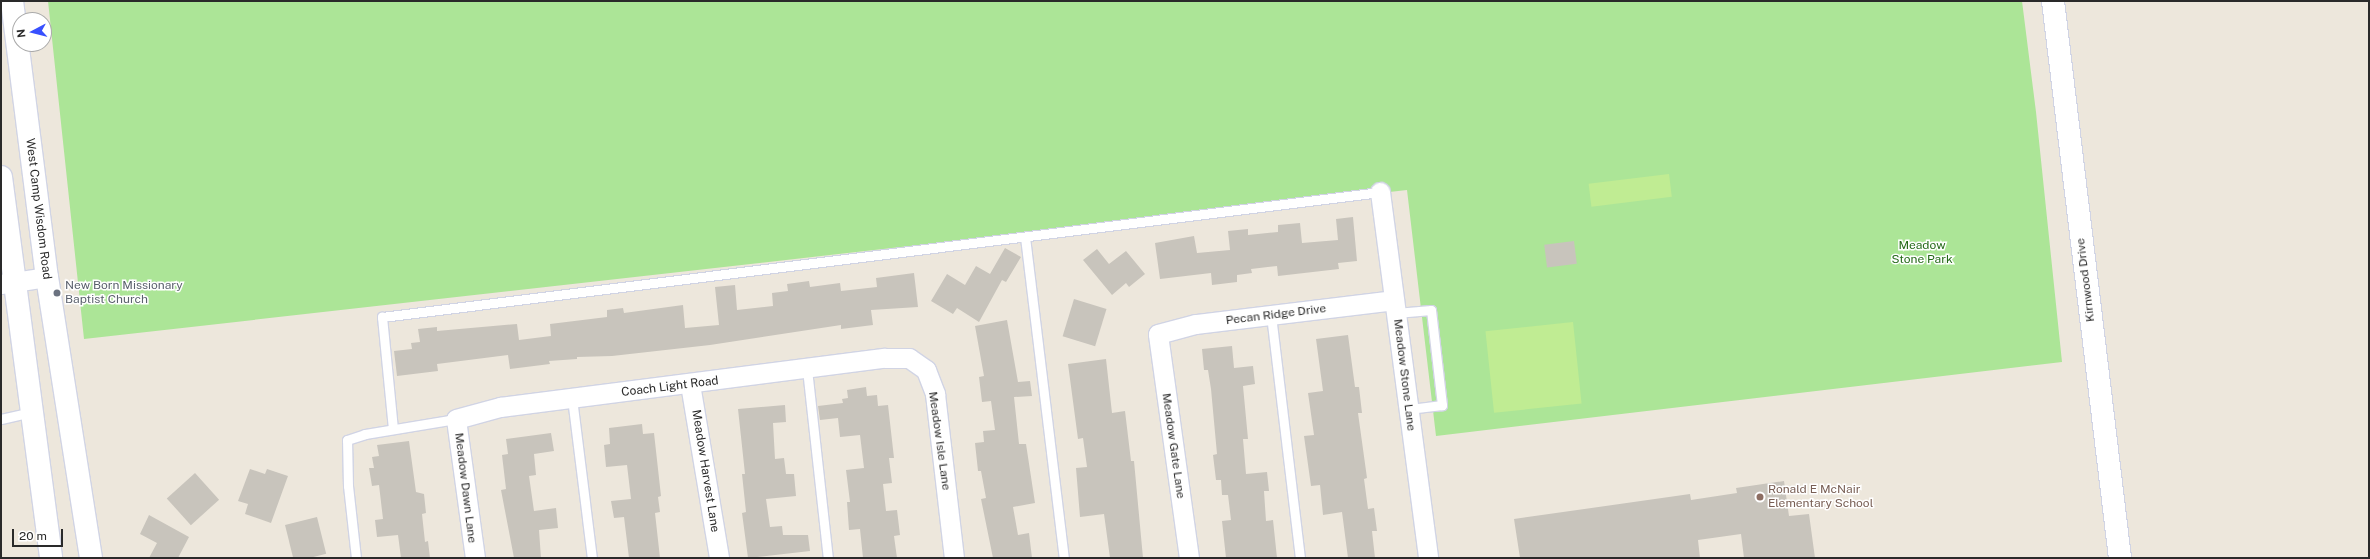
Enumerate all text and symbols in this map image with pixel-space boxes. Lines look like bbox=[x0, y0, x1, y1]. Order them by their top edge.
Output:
north arrow bbox=[12, 12, 52, 52]
text: N bbox=[15, 28, 28, 38]
street label: West Camp Wisdom Road bbox=[22, 137, 54, 281]
street label: Kirnwood Drive bbox=[2074, 237, 2098, 323]
park label: Meadow Stone Park bbox=[1891, 239, 1953, 267]
place label: New Born Missionary Baptist Church bbox=[65, 279, 183, 307]
marker: New Born Missionary Baptist Church bbox=[52, 288, 62, 298]
street label: Pecan Ridge Drive bbox=[1225, 302, 1327, 328]
street label: Meadow Stone Lane bbox=[1390, 318, 1418, 432]
street label: Coach Light Road bbox=[621, 374, 719, 400]
street label: Meadow Isle Lane bbox=[925, 391, 953, 491]
street label: Meadow Gate Lane bbox=[1158, 392, 1188, 500]
street label: Meadow Harvest Lane bbox=[688, 409, 722, 533]
street label: Meadow Dawn Lane bbox=[451, 432, 479, 544]
place label: Ronald E McNair Elementary School bbox=[1768, 483, 1873, 511]
marker: Ronald E McNair Elementary School bbox=[1755, 492, 1765, 502]
scale bar bbox=[14, 521, 65, 547]
text: 20 m bbox=[19, 529, 47, 543]

